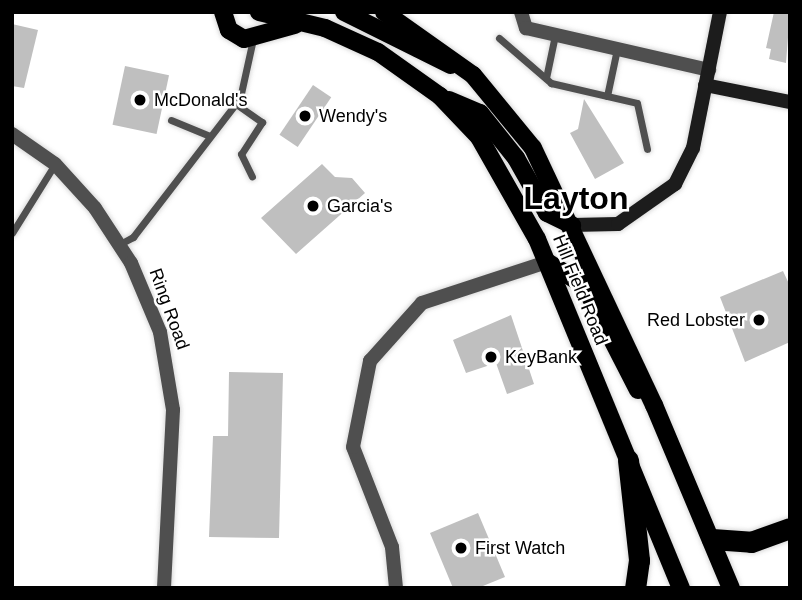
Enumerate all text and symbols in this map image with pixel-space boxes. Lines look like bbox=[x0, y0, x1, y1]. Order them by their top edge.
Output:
place label: McDonald's bbox=[154, 89, 247, 111]
marker: McDonald's bbox=[132, 92, 148, 108]
place label: Wendy's bbox=[319, 105, 387, 127]
marker: Wendy's bbox=[297, 108, 313, 124]
district label: Layton bbox=[524, 179, 628, 217]
place label: Garcia's bbox=[327, 195, 392, 217]
marker: Garcia's bbox=[305, 198, 321, 214]
street label: Hill Field Road bbox=[548, 232, 612, 348]
street label: Ring Road bbox=[144, 265, 194, 353]
place label: Red Lobster bbox=[647, 309, 745, 331]
marker: Red Lobster bbox=[751, 312, 767, 328]
place label: KeyBank bbox=[505, 346, 577, 368]
marker: KeyBank bbox=[483, 349, 499, 365]
place label: First Watch bbox=[475, 537, 565, 559]
marker: First Watch bbox=[453, 540, 469, 556]

